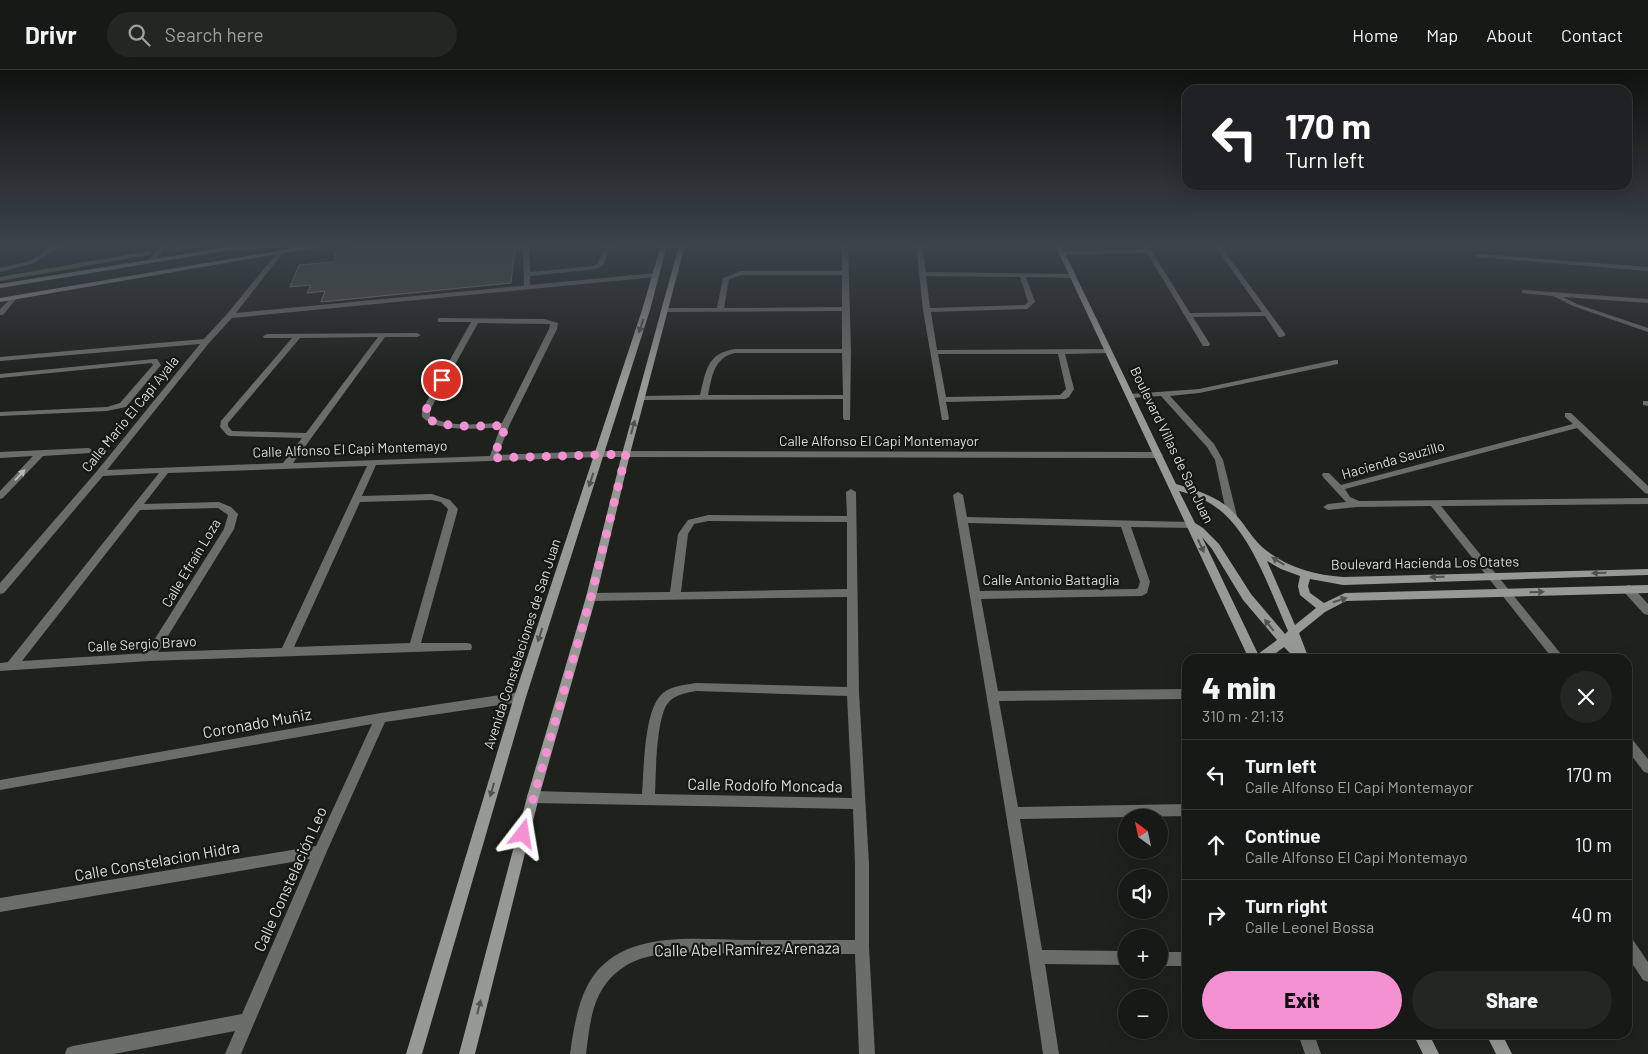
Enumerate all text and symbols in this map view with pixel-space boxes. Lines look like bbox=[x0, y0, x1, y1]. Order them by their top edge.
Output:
search box bbox=[107, 12, 457, 57]
text: Drivr bbox=[25, 20, 77, 49]
icon: search bbox=[125, 21, 153, 49]
text: Search here bbox=[165, 23, 264, 46]
text: Home bbox=[1352, 24, 1398, 46]
text: Map bbox=[1426, 24, 1458, 46]
text: About bbox=[1486, 24, 1533, 46]
text: Contact bbox=[1561, 24, 1623, 46]
text: 170 m bbox=[1285, 104, 1371, 146]
icon: left bbox=[1202, 105, 1267, 170]
text: Turn left bbox=[1285, 146, 1365, 172]
one-way arrow bbox=[637, 318, 645, 333]
street label: Calle Mario El Capi Ayala bbox=[78, 352, 182, 475]
pin bbox=[421, 359, 463, 401]
street label: Boulevard Villas de San Juan bbox=[1127, 364, 1218, 526]
icon: arrive bbox=[428, 366, 456, 394]
one-way arrow bbox=[629, 420, 637, 435]
street label: Calle Alfonso El Capi Montemayor bbox=[779, 432, 979, 449]
street label: Calle Alfonso El Capi Montemayo bbox=[252, 437, 448, 460]
street label: Hacienda Sauzillo bbox=[1339, 437, 1446, 482]
one-way arrow bbox=[14, 469, 26, 481]
one-way arrow bbox=[587, 473, 595, 488]
street label: Calle Efraín Loza bbox=[157, 515, 224, 610]
street label: Avenida Constelaciones de San Juan bbox=[479, 536, 564, 751]
one-way arrow bbox=[1197, 539, 1205, 553]
street label: Boulevard Hacienda Los Otates bbox=[1331, 552, 1519, 573]
one-way arrow bbox=[1272, 557, 1285, 566]
one-way arrow bbox=[1591, 569, 1607, 577]
street label: Calle Antonio Battaglia bbox=[983, 571, 1119, 588]
one-way arrow bbox=[1429, 574, 1445, 582]
one-way arrow bbox=[1529, 587, 1545, 595]
one-way arrow bbox=[1333, 595, 1348, 603]
one-way arrow bbox=[1264, 618, 1275, 631]
one-way arrow bbox=[536, 627, 544, 642]
street label: Calle Sergio Bravo bbox=[87, 632, 197, 655]
text: 4 min bbox=[1202, 669, 1276, 705]
button: close bbox=[1560, 671, 1612, 723]
street label: Coronado Muñiz bbox=[201, 704, 313, 741]
text: 310 m · 21:13 bbox=[1202, 706, 1284, 725]
text: Turn left bbox=[1245, 754, 1316, 777]
icon: left bbox=[1202, 761, 1230, 789]
text: 170 m bbox=[1566, 763, 1612, 786]
street label: Calle Rodolfo Moncada bbox=[687, 774, 843, 795]
text: Calle Alfonso El Capi Montemayor bbox=[1245, 777, 1473, 796]
one-way arrow bbox=[487, 782, 495, 797]
street label: Calle Constelación Leo bbox=[249, 803, 330, 954]
position arrow bbox=[496, 807, 548, 859]
north arrow bbox=[1118, 809, 1168, 859]
map controls bbox=[1118, 809, 1168, 1039]
text: Continue bbox=[1245, 824, 1321, 847]
icon: ahead bbox=[1202, 831, 1230, 859]
text: 10 m bbox=[1575, 833, 1612, 856]
street label: Calle Constelacion Hidra bbox=[73, 837, 241, 884]
text: Calle Alfonso El Capi Montemayo bbox=[1245, 847, 1468, 866]
button: sound bbox=[1118, 869, 1168, 919]
text: Turn right bbox=[1245, 894, 1327, 917]
icon: right bbox=[1202, 901, 1230, 929]
text: 40 m bbox=[1571, 903, 1612, 926]
text: Calle Leonel Bossa bbox=[1245, 917, 1374, 936]
button: + bbox=[1118, 929, 1168, 979]
street label: Calle Abel Ramírez Arenaza bbox=[654, 937, 840, 960]
button: Exit bbox=[1202, 971, 1402, 1029]
button: Share bbox=[1412, 971, 1612, 1029]
button: − bbox=[1118, 989, 1168, 1039]
one-way arrow bbox=[475, 999, 483, 1014]

